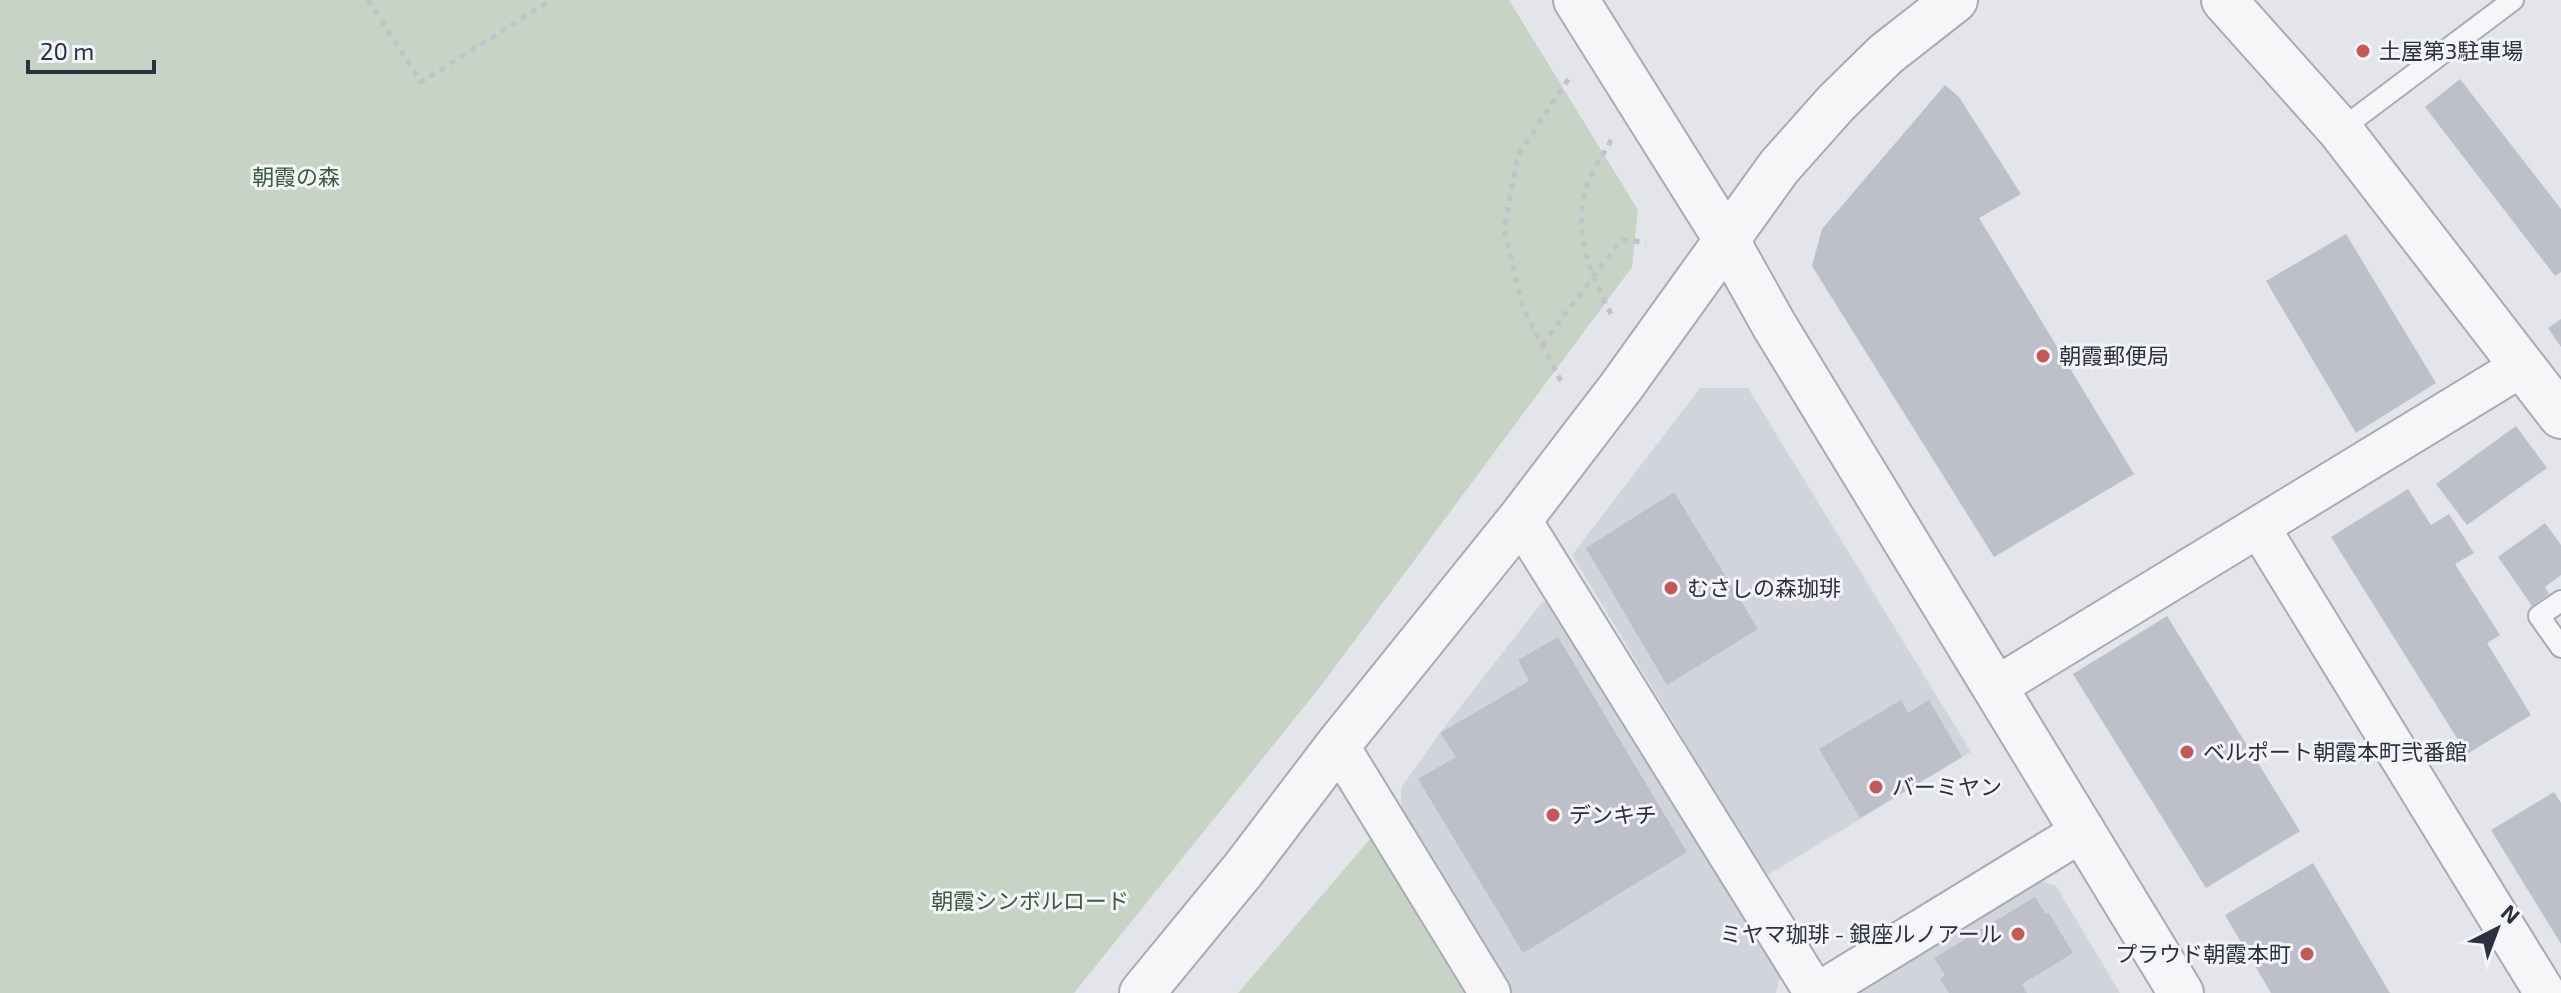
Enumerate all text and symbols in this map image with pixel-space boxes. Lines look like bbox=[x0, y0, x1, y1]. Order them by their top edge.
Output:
scale bar bbox=[28, 24, 154, 74]
text: 20 m bbox=[40, 36, 94, 65]
place label: 土屋第3駐車場 bbox=[2379, 37, 2523, 63]
marker: 土屋第3駐車場 bbox=[2354, 42, 2372, 60]
park label: 朝霞の森 bbox=[252, 163, 340, 189]
place label: 朝霞郵便局 bbox=[2059, 342, 2169, 368]
marker: 朝霞郵便局 bbox=[2034, 347, 2052, 365]
place label: むさしの森珈琲 bbox=[1687, 574, 1841, 600]
marker: むさしの森珈琲 bbox=[1662, 579, 1680, 597]
place label: ベルポート朝霞本町弐番館 bbox=[2203, 738, 2467, 764]
marker: ベルポート朝霞本町弐番館 bbox=[2178, 743, 2196, 761]
place label: バーミヤン bbox=[1892, 773, 2002, 799]
marker: バーミヤン bbox=[1867, 778, 1885, 796]
place label: デンキチ bbox=[1569, 801, 1657, 827]
marker: デンキチ bbox=[1544, 806, 1562, 824]
park label: 朝霞シンボルロード bbox=[931, 887, 1129, 913]
north arrow bbox=[2457, 889, 2537, 969]
text: N bbox=[2496, 898, 2526, 928]
place label: ミヤマ珈琲 - 銀座ルノアール bbox=[1720, 920, 2002, 946]
marker: ミヤマ珈琲 - 銀座ルノアール bbox=[2009, 925, 2027, 943]
place label: プラウド朝霞本町 bbox=[2115, 940, 2291, 966]
marker: プラウド朝霞本町 bbox=[2298, 945, 2316, 963]

